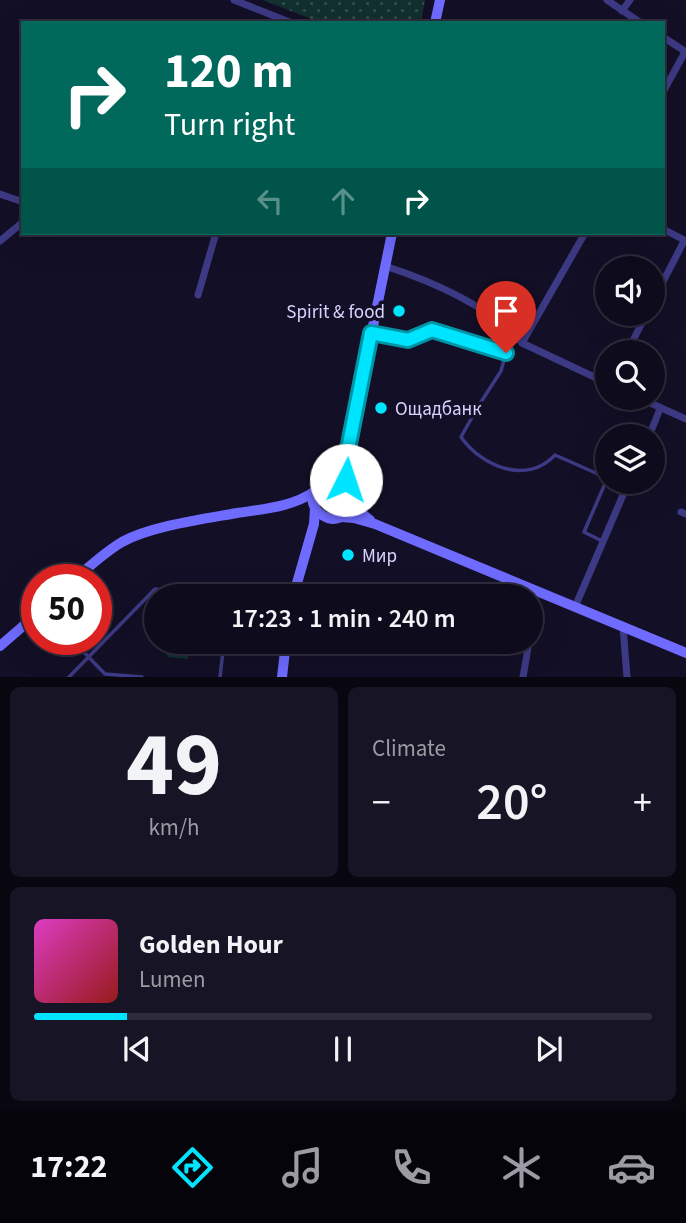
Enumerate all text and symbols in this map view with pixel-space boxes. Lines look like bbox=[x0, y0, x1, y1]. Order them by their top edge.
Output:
text: 120 m bbox=[164, 37, 293, 107]
icon: right bbox=[49, 49, 140, 140]
text: Turn right bbox=[164, 102, 295, 148]
icon: left bbox=[251, 182, 289, 220]
icon: ahead bbox=[324, 182, 362, 220]
icon: right bbox=[397, 182, 435, 220]
map controls bbox=[595, 256, 665, 494]
button: sound bbox=[595, 256, 665, 326]
pin bbox=[476, 281, 536, 353]
icon: arrive bbox=[487, 292, 525, 330]
place label: Spirit & food bbox=[286, 299, 385, 326]
marker: Spirit & food bbox=[391, 303, 407, 319]
button: search bbox=[595, 340, 665, 410]
place label: Ощадбанк bbox=[395, 396, 482, 423]
marker: Ощадбанк bbox=[373, 400, 389, 416]
button: layers bbox=[595, 424, 665, 494]
position arrow bbox=[309, 443, 383, 517]
place label: Мир bbox=[362, 543, 397, 570]
marker: Мир bbox=[340, 547, 356, 563]
speed limit sign: 50 bbox=[21, 564, 112, 655]
text: 17:23 · 1 min · 240 m bbox=[231, 600, 456, 637]
text: 49 bbox=[126, 701, 222, 830]
text: Climate bbox=[372, 732, 446, 765]
text: 20° bbox=[476, 766, 548, 840]
text: − bbox=[372, 776, 391, 830]
text: + bbox=[633, 776, 652, 830]
text: km/h bbox=[148, 811, 200, 844]
text: Golden Hour bbox=[139, 926, 283, 963]
text: Lumen bbox=[139, 963, 206, 996]
icon: previous bbox=[118, 1030, 156, 1068]
icon: pause bbox=[324, 1030, 362, 1068]
icon: next bbox=[530, 1030, 568, 1068]
icon: directions bbox=[168, 1143, 217, 1192]
icon: music bbox=[278, 1143, 327, 1192]
icon: phone bbox=[387, 1143, 436, 1192]
icon: climate bbox=[497, 1143, 546, 1192]
icon: car bbox=[607, 1143, 656, 1192]
text: 17:22 bbox=[30, 1144, 108, 1190]

